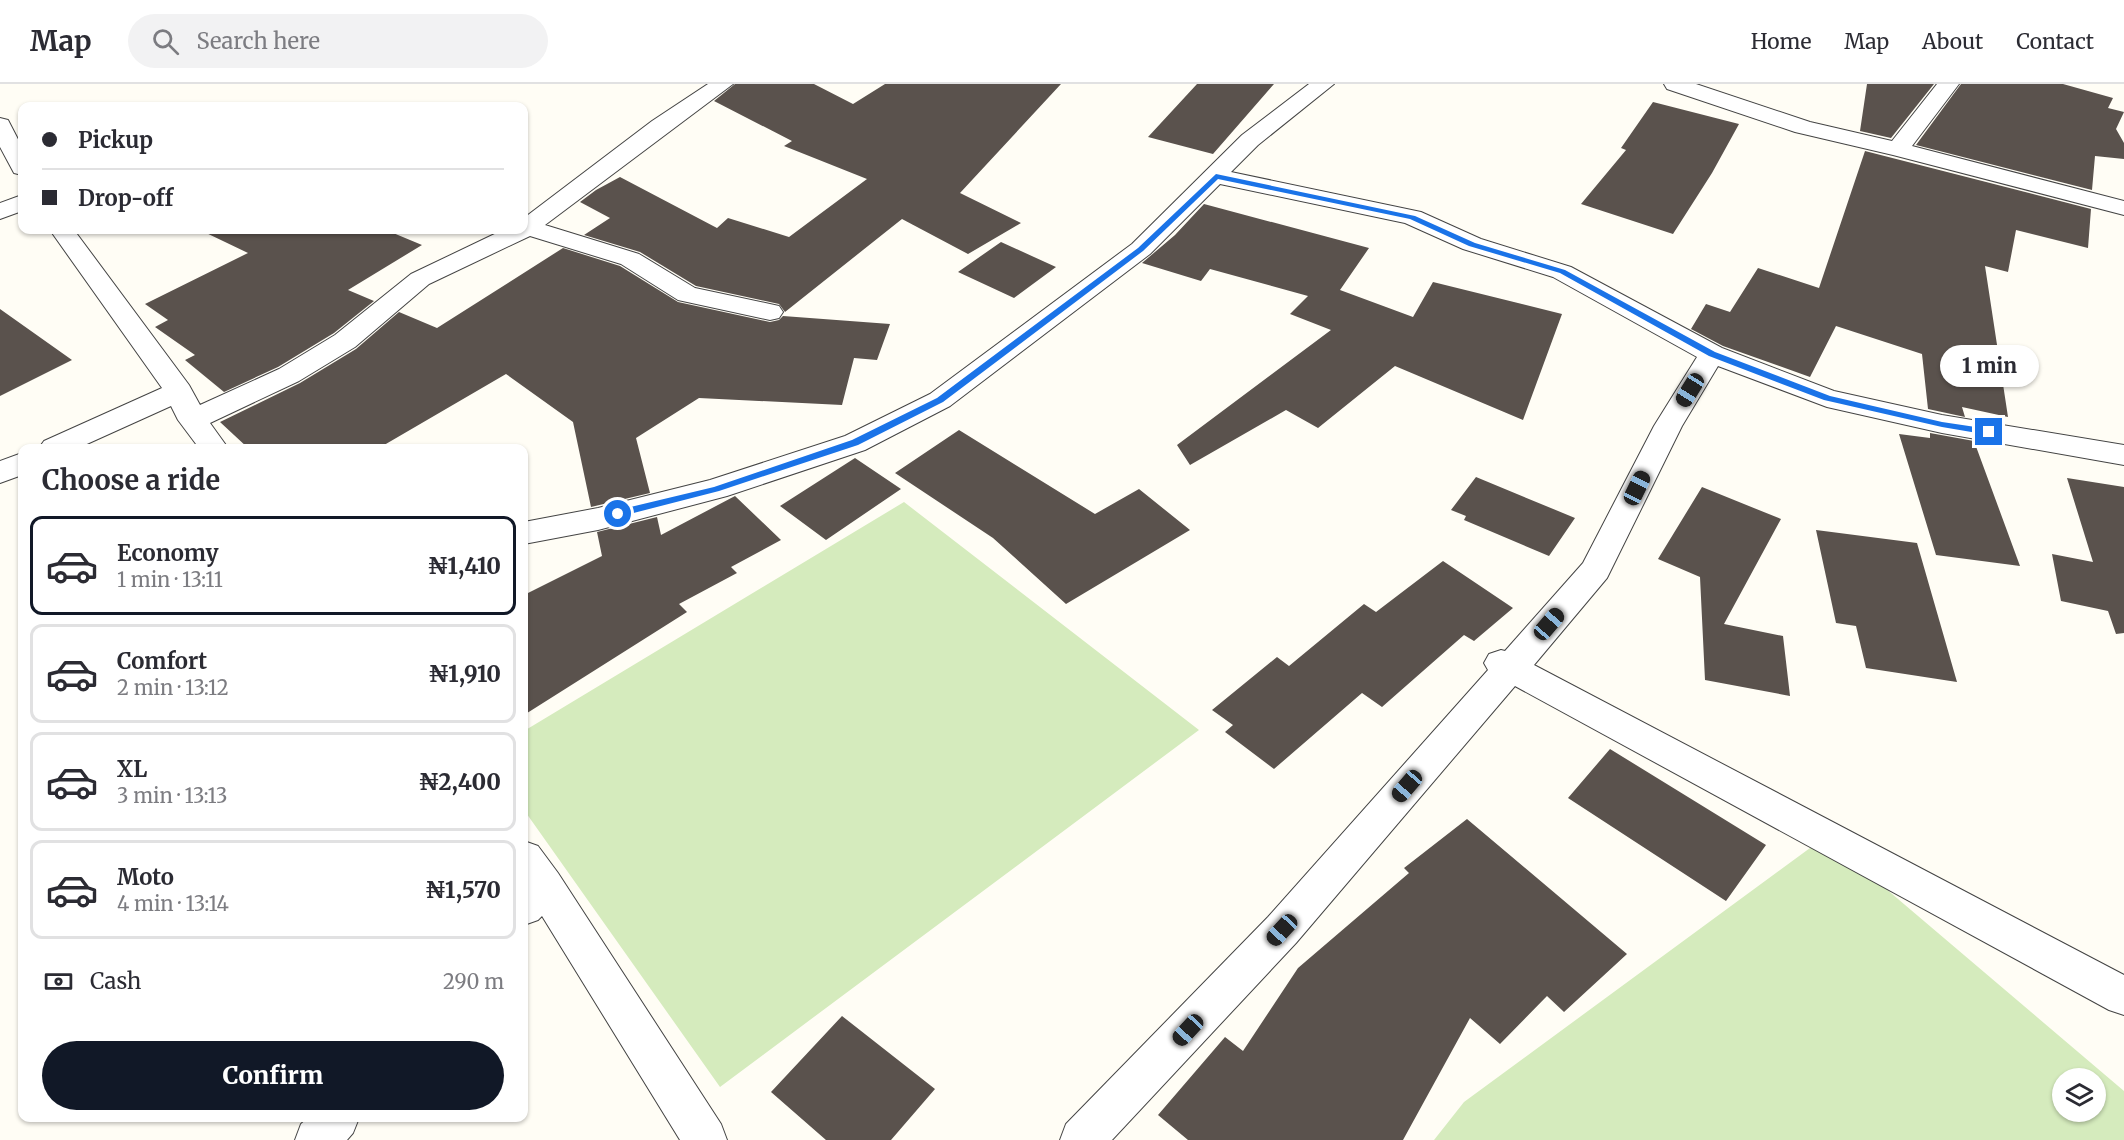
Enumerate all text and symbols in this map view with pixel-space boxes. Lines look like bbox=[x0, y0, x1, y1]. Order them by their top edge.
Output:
search box bbox=[128, 14, 548, 68]
text: Map bbox=[30, 23, 92, 59]
icon: search bbox=[149, 25, 182, 58]
text: Search here bbox=[197, 27, 320, 55]
text: Home bbox=[1751, 28, 1811, 55]
text: Map bbox=[1844, 28, 1889, 55]
text: About bbox=[1922, 28, 1983, 55]
text: Contact bbox=[2016, 28, 2094, 55]
text: Pickup bbox=[78, 126, 153, 154]
text: Drop-off bbox=[78, 184, 173, 212]
callout: 1 min bbox=[1940, 345, 2038, 387]
text: 1 min bbox=[1962, 353, 2017, 378]
car bbox=[1673, 370, 1707, 410]
route end bbox=[1975, 418, 2002, 445]
text: Choose a ride bbox=[42, 463, 220, 497]
car bbox=[1621, 468, 1653, 508]
route start bbox=[604, 500, 631, 527]
icon: car bbox=[45, 539, 99, 593]
text: Economy bbox=[117, 539, 218, 567]
text: ₦1,410 bbox=[427, 552, 501, 580]
text: 1 min · 13:11 bbox=[117, 567, 223, 592]
car bbox=[1530, 605, 1568, 643]
icon: car bbox=[45, 647, 99, 701]
text: Comfort bbox=[117, 647, 207, 675]
text: ₦1,910 bbox=[428, 660, 501, 688]
text: 2 min · 13:12 bbox=[117, 675, 229, 700]
icon: car bbox=[45, 755, 99, 809]
text: XL bbox=[117, 755, 147, 783]
car bbox=[1388, 767, 1426, 805]
text: ₦2,400 bbox=[418, 768, 501, 796]
text: 3 min · 13:13 bbox=[117, 783, 228, 808]
icon: car bbox=[45, 863, 99, 917]
text: Moto bbox=[117, 863, 174, 891]
text: ₦1,570 bbox=[425, 876, 501, 904]
text: 4 min · 13:14 bbox=[117, 891, 229, 916]
car bbox=[1263, 911, 1301, 949]
icon: cash bbox=[42, 965, 75, 998]
text: Cash bbox=[90, 967, 141, 995]
text: 290 m bbox=[443, 969, 504, 994]
car bbox=[1169, 1011, 1207, 1049]
button: Confirm bbox=[42, 1041, 504, 1110]
map controls bbox=[2052, 1068, 2106, 1122]
button: layers bbox=[2052, 1068, 2106, 1122]

